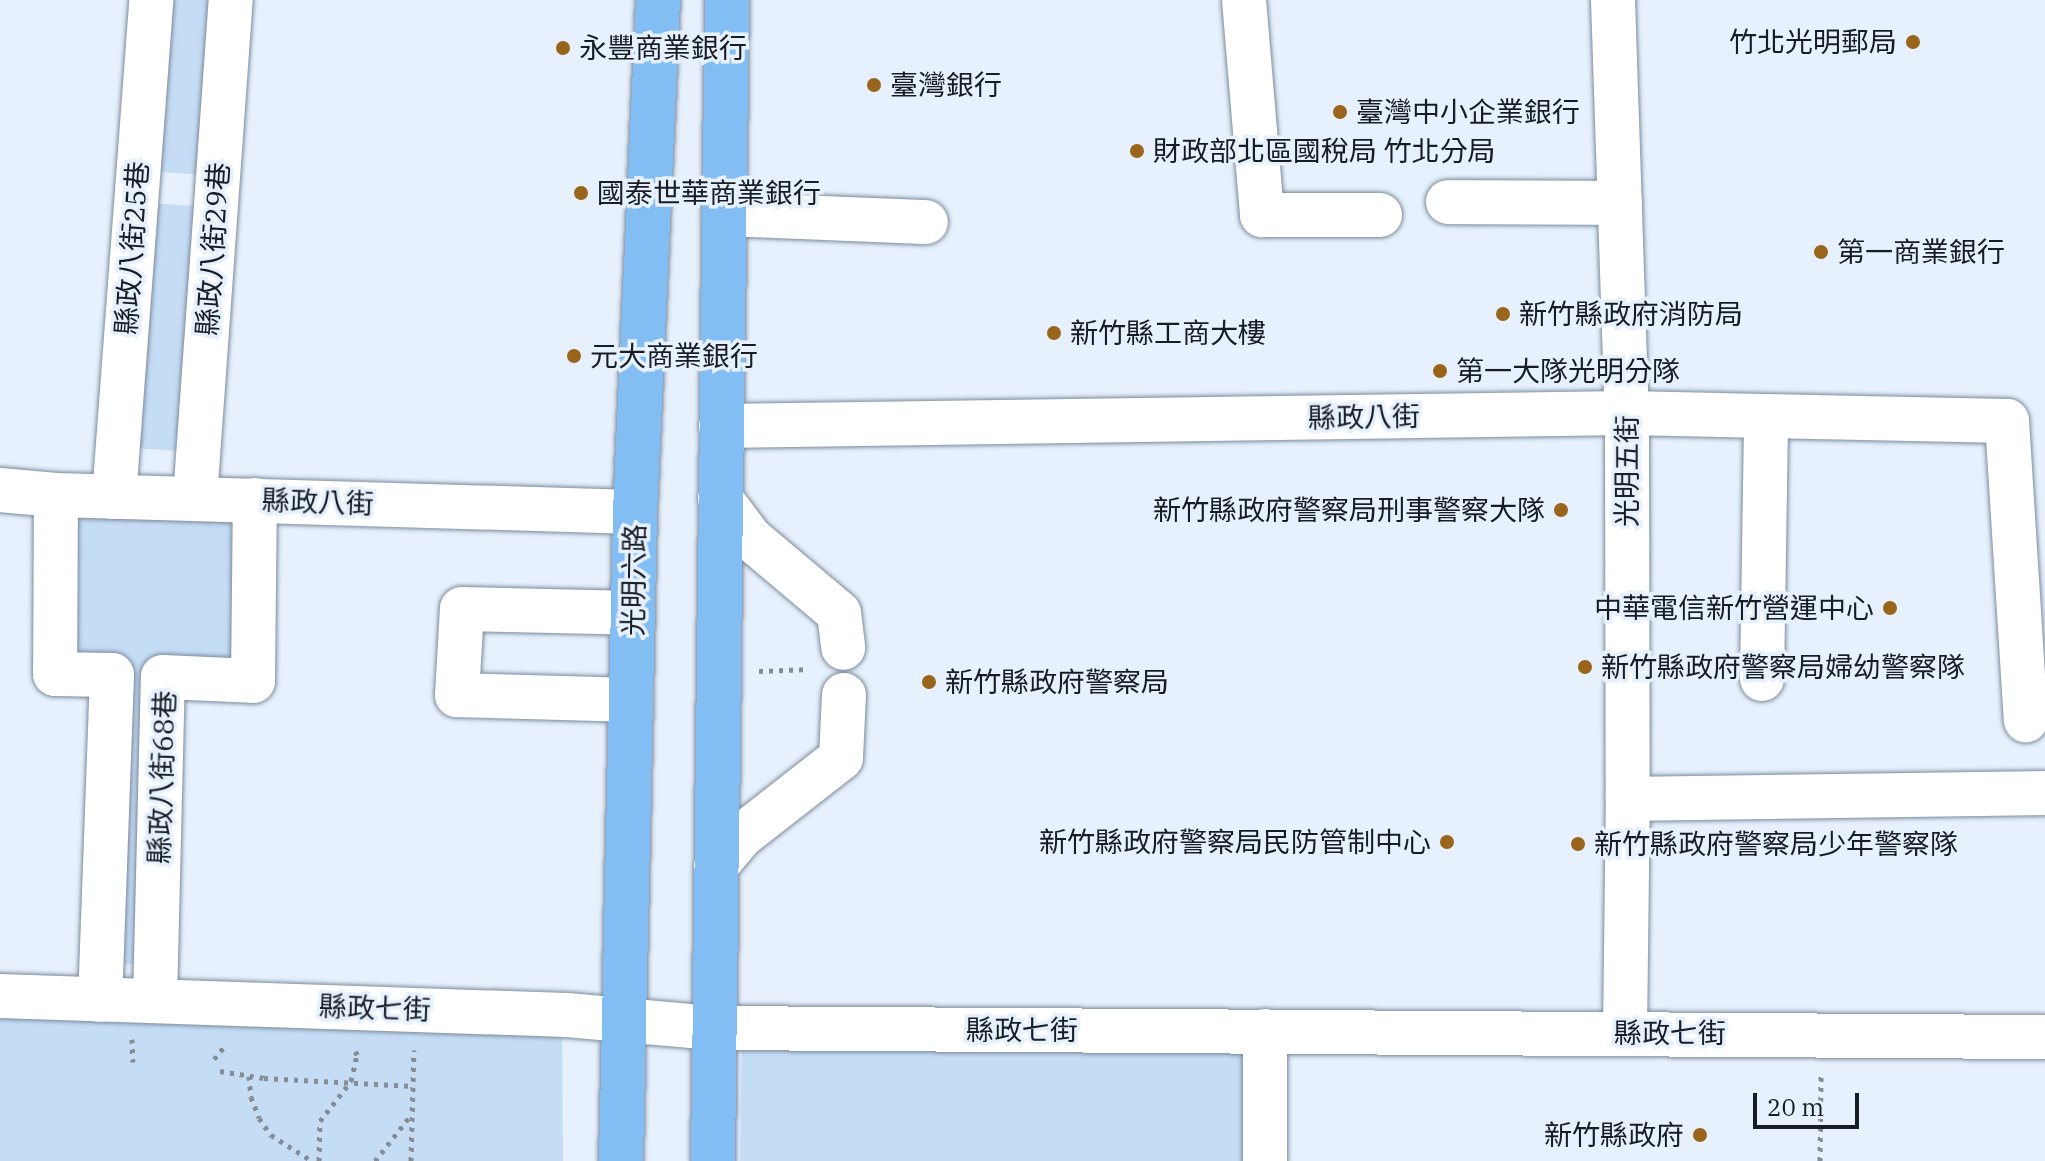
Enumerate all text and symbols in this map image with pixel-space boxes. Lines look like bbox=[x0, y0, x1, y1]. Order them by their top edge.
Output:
place label: 竹北光明郵局 bbox=[1729, 25, 1897, 59]
place label: 永豐商業銀行 bbox=[579, 31, 747, 65]
marker: 竹北光明郵局 bbox=[1904, 33, 1922, 51]
marker: 永豐商業銀行 bbox=[554, 39, 572, 57]
place label: 臺灣銀行 bbox=[890, 68, 1002, 102]
marker: 臺灣銀行 bbox=[865, 76, 883, 94]
place label: 臺灣中小企業銀行 bbox=[1356, 95, 1580, 129]
marker: 臺灣中小企業銀行 bbox=[1331, 103, 1349, 121]
place label: 財政部北區國稅局 竹北分局 bbox=[1153, 134, 1495, 168]
marker: 財政部北區國稅局 竹北分局 bbox=[1128, 142, 1146, 160]
street label: 縣政八街25巷 bbox=[109, 160, 155, 336]
street label: 縣政八街29巷 bbox=[190, 161, 236, 337]
place label: 國泰世華商業銀行 bbox=[597, 176, 821, 210]
marker: 國泰世華商業銀行 bbox=[572, 184, 590, 202]
place label: 第一商業銀行 bbox=[1837, 235, 2005, 269]
marker: 第一商業銀行 bbox=[1812, 243, 1830, 261]
place label: 新竹縣政府消防局 bbox=[1519, 297, 1743, 331]
marker: 新竹縣政府消防局 bbox=[1494, 305, 1512, 323]
place label: 新竹縣工商大樓 bbox=[1070, 316, 1266, 350]
marker: 新竹縣工商大樓 bbox=[1045, 324, 1063, 342]
place label: 元大商業銀行 bbox=[590, 339, 758, 373]
marker: 元大商業銀行 bbox=[565, 347, 583, 365]
place label: 第一大隊光明分隊 bbox=[1456, 354, 1680, 388]
marker: 第一大隊光明分隊 bbox=[1431, 362, 1449, 380]
street label: 縣政八街 bbox=[1308, 399, 1420, 435]
street label: 光明五街 bbox=[1610, 415, 1644, 527]
street label: 縣政八街 bbox=[261, 483, 375, 521]
place label: 新竹縣政府警察局刑事警察大隊 bbox=[1153, 493, 1545, 527]
marker: 新竹縣政府警察局刑事警察大隊 bbox=[1552, 501, 1570, 519]
street label: 光明六路 bbox=[616, 524, 652, 636]
place label: 中華電信新竹營運中心 bbox=[1594, 591, 1874, 625]
marker: 中華電信新竹營運中心 bbox=[1881, 599, 1899, 617]
place label: 新竹縣政府警察局婦幼警察隊 bbox=[1601, 650, 1965, 684]
marker: 新竹縣政府警察局婦幼警察隊 bbox=[1576, 658, 1594, 676]
place label: 新竹縣政府警察局 bbox=[945, 665, 1169, 699]
marker: 新竹縣政府警察局 bbox=[920, 673, 938, 691]
street label: 縣政八街68巷 bbox=[142, 690, 182, 864]
place label: 新竹縣政府警察局民防管制中心 bbox=[1039, 825, 1431, 859]
place label: 新竹縣政府警察局少年警察隊 bbox=[1594, 827, 1958, 861]
marker: 新竹縣政府警察局民防管制中心 bbox=[1438, 833, 1456, 851]
marker: 新竹縣政府警察局少年警察隊 bbox=[1569, 835, 1587, 853]
street label: 縣政七街 bbox=[318, 989, 432, 1027]
street label: 縣政七街 bbox=[966, 1013, 1078, 1047]
street label: 縣政七街 bbox=[1614, 1016, 1726, 1050]
scale bar bbox=[1757, 1077, 1863, 1127]
text: 20 m bbox=[1767, 1091, 1824, 1123]
place label: 新竹縣政府 bbox=[1544, 1118, 1684, 1152]
marker: 新竹縣政府 bbox=[1691, 1126, 1709, 1144]

